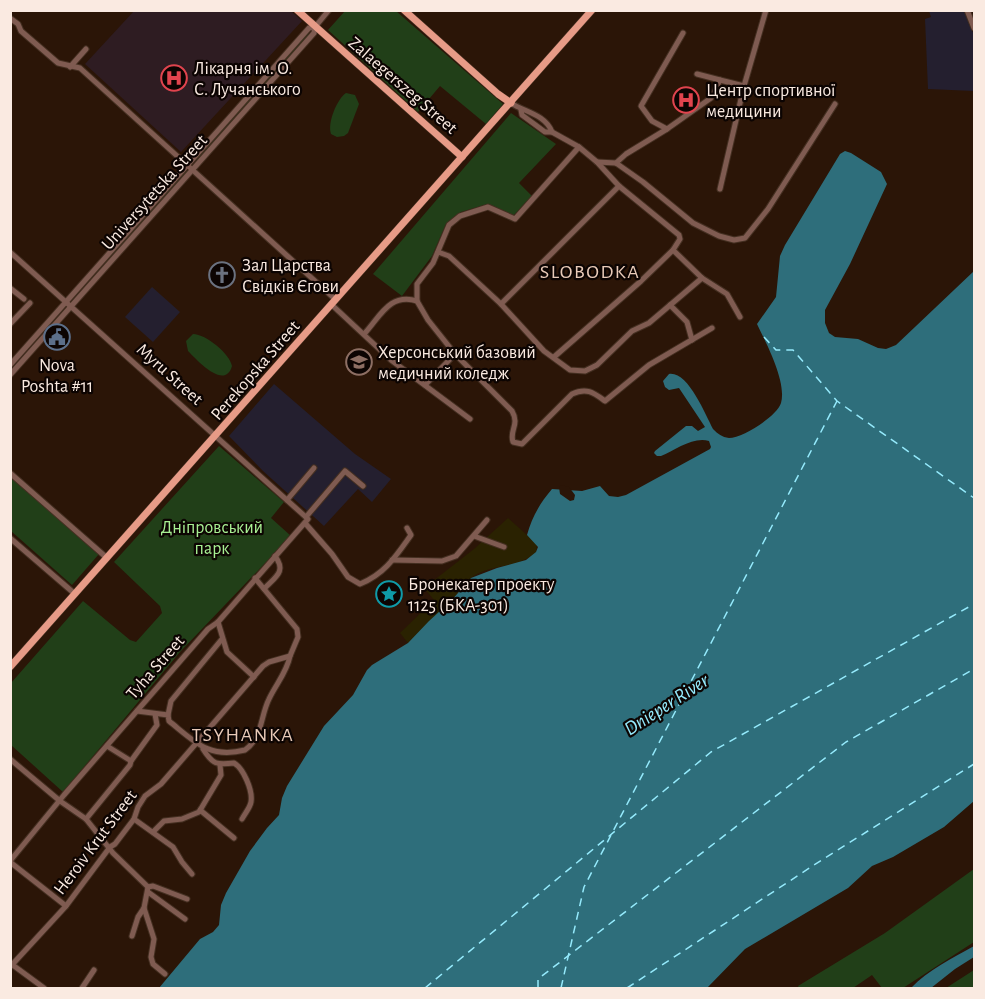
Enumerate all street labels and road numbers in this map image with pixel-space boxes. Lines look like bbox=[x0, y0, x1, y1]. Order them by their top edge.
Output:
street label: Zalaegerszeg Street bbox=[345, 34, 460, 138]
street label: Universytetska Street bbox=[99, 131, 211, 254]
street label: Perekopska Street bbox=[208, 317, 304, 424]
street label: Myru Street bbox=[133, 341, 206, 409]
street label: Tyha Street bbox=[123, 632, 188, 703]
street label: Heroiv Krut Street bbox=[51, 787, 141, 898]

